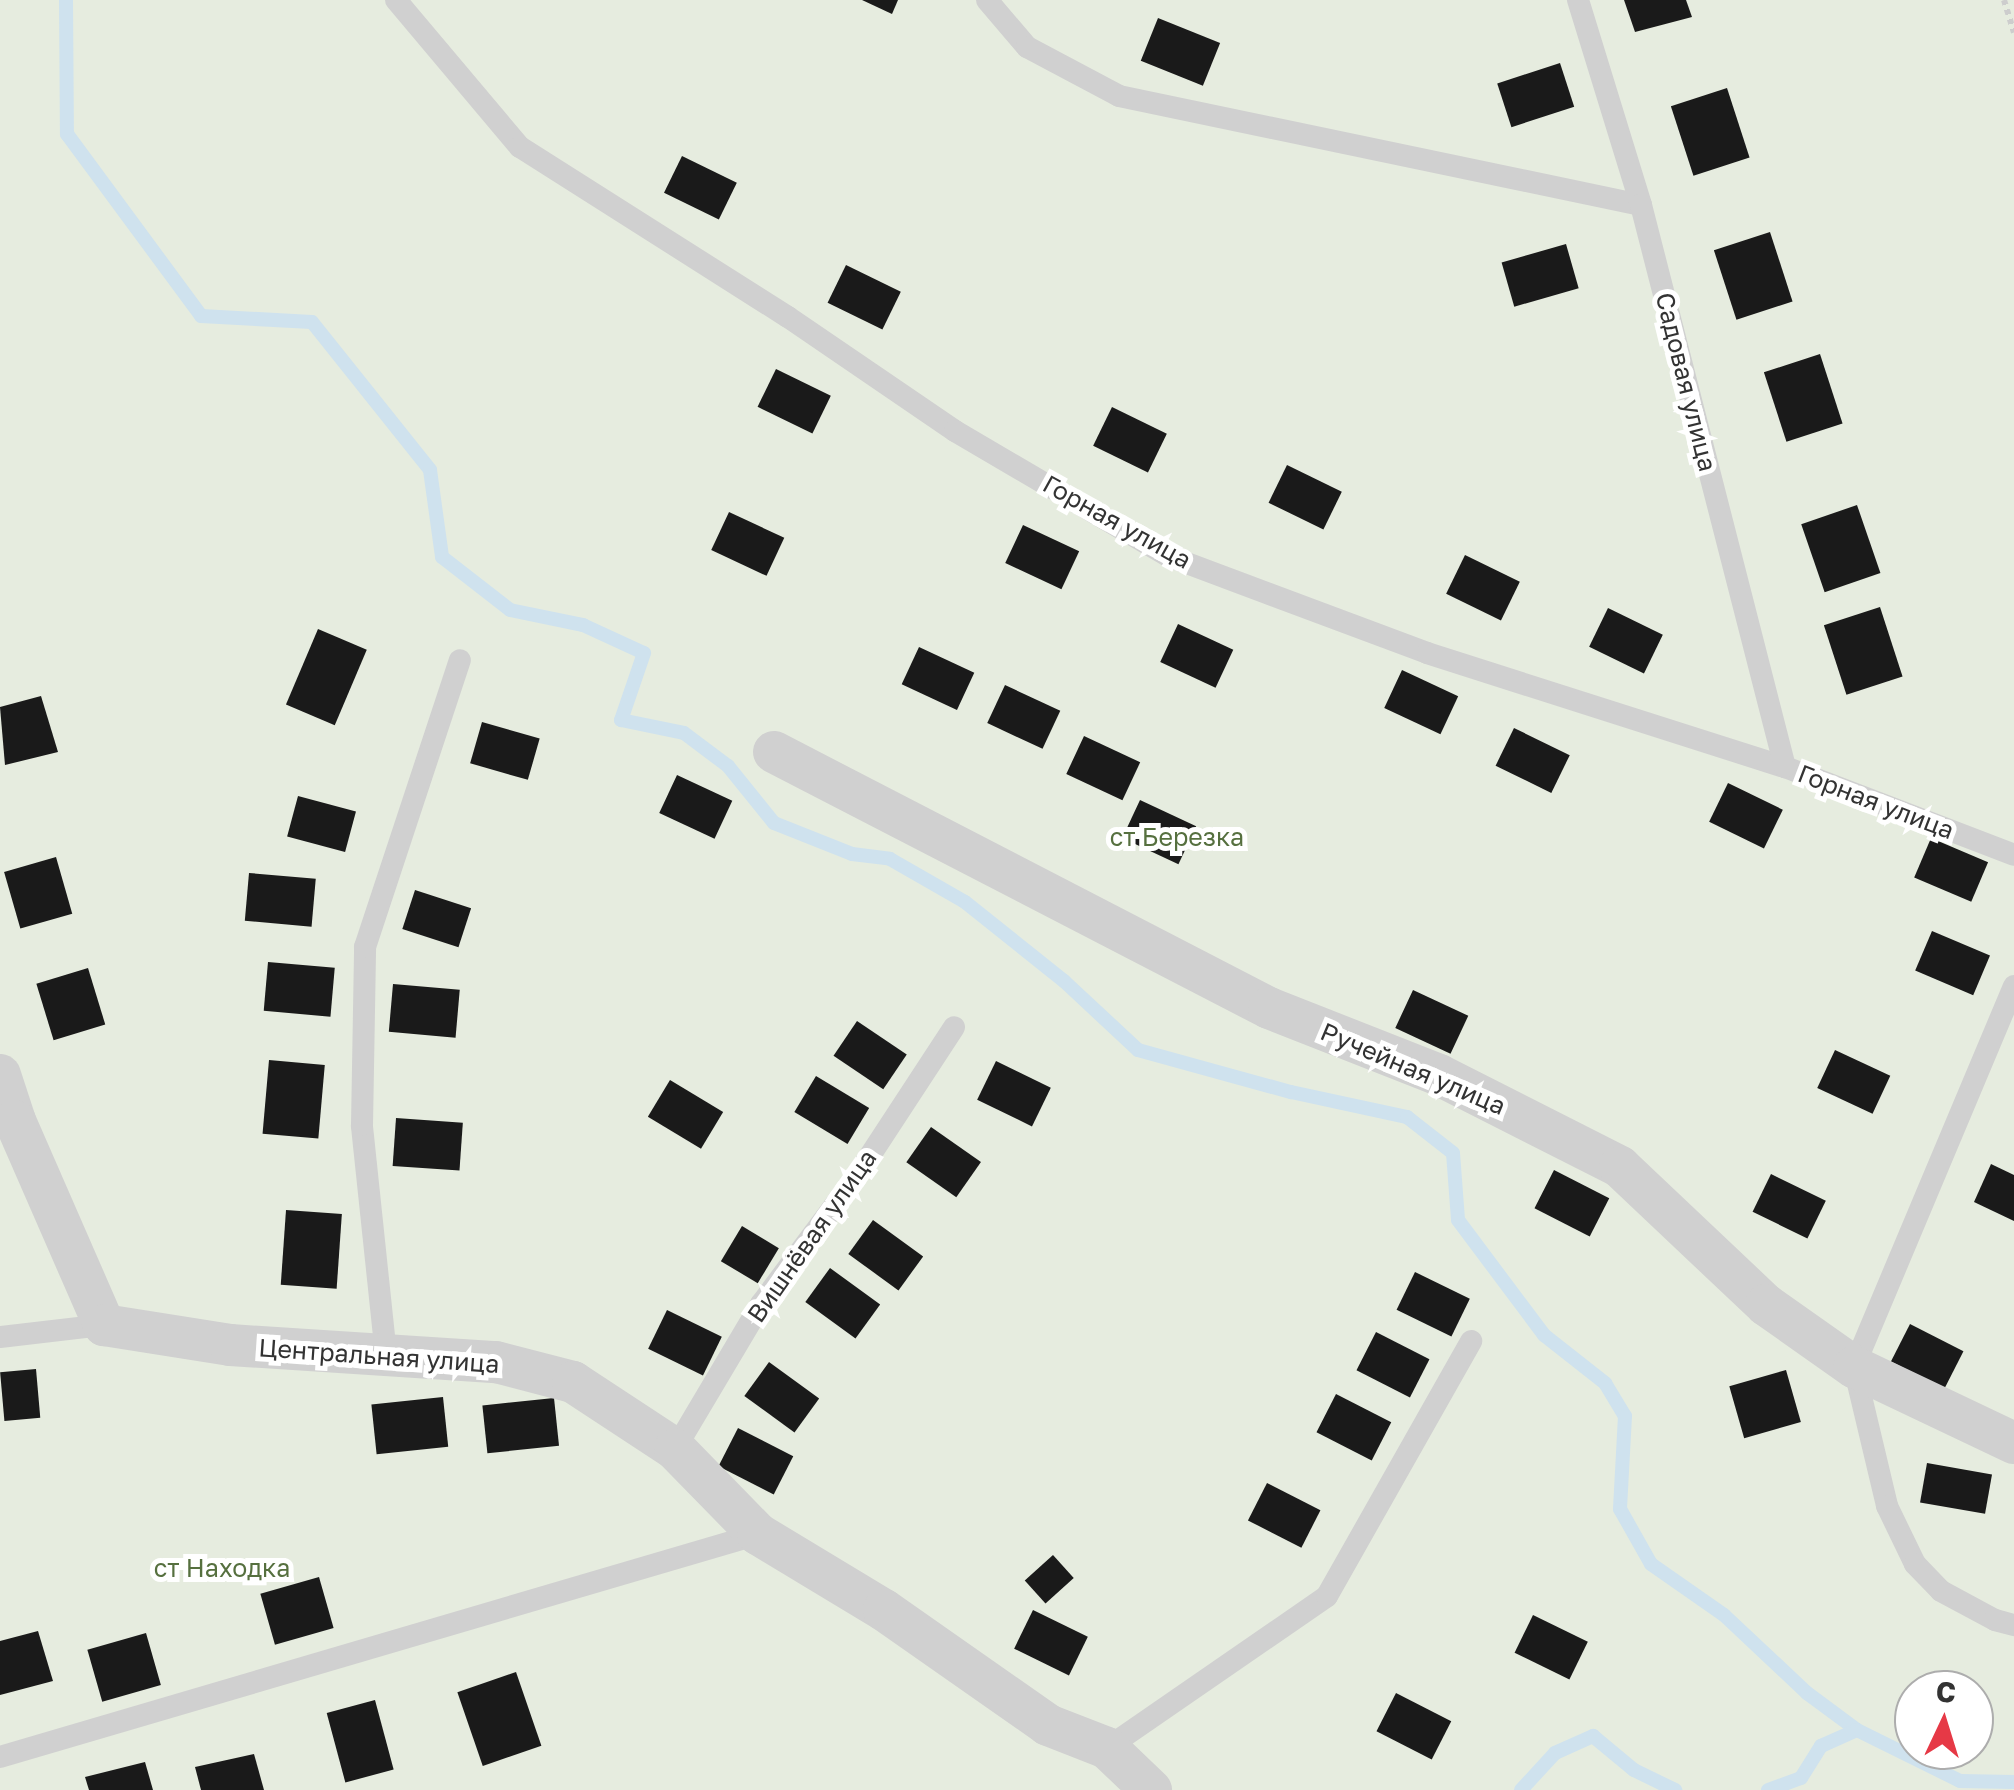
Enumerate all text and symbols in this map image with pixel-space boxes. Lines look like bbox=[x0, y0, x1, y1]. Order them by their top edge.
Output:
street label: Садовая улица bbox=[1649, 289, 1723, 475]
street label: Горная улица bbox=[1038, 469, 1196, 575]
street label: Горная улица bbox=[1794, 758, 1958, 846]
park label: ст Березка bbox=[1110, 822, 1244, 852]
street label: Ручейная улица bbox=[1316, 1017, 1510, 1121]
street label: Вишнёвая улица bbox=[741, 1144, 883, 1328]
street label: Центральная улица bbox=[258, 1333, 500, 1379]
park label: ст Находка bbox=[154, 1553, 290, 1583]
north arrow bbox=[1894, 1670, 1994, 1770]
text: С bbox=[1935, 1674, 1957, 1709]

